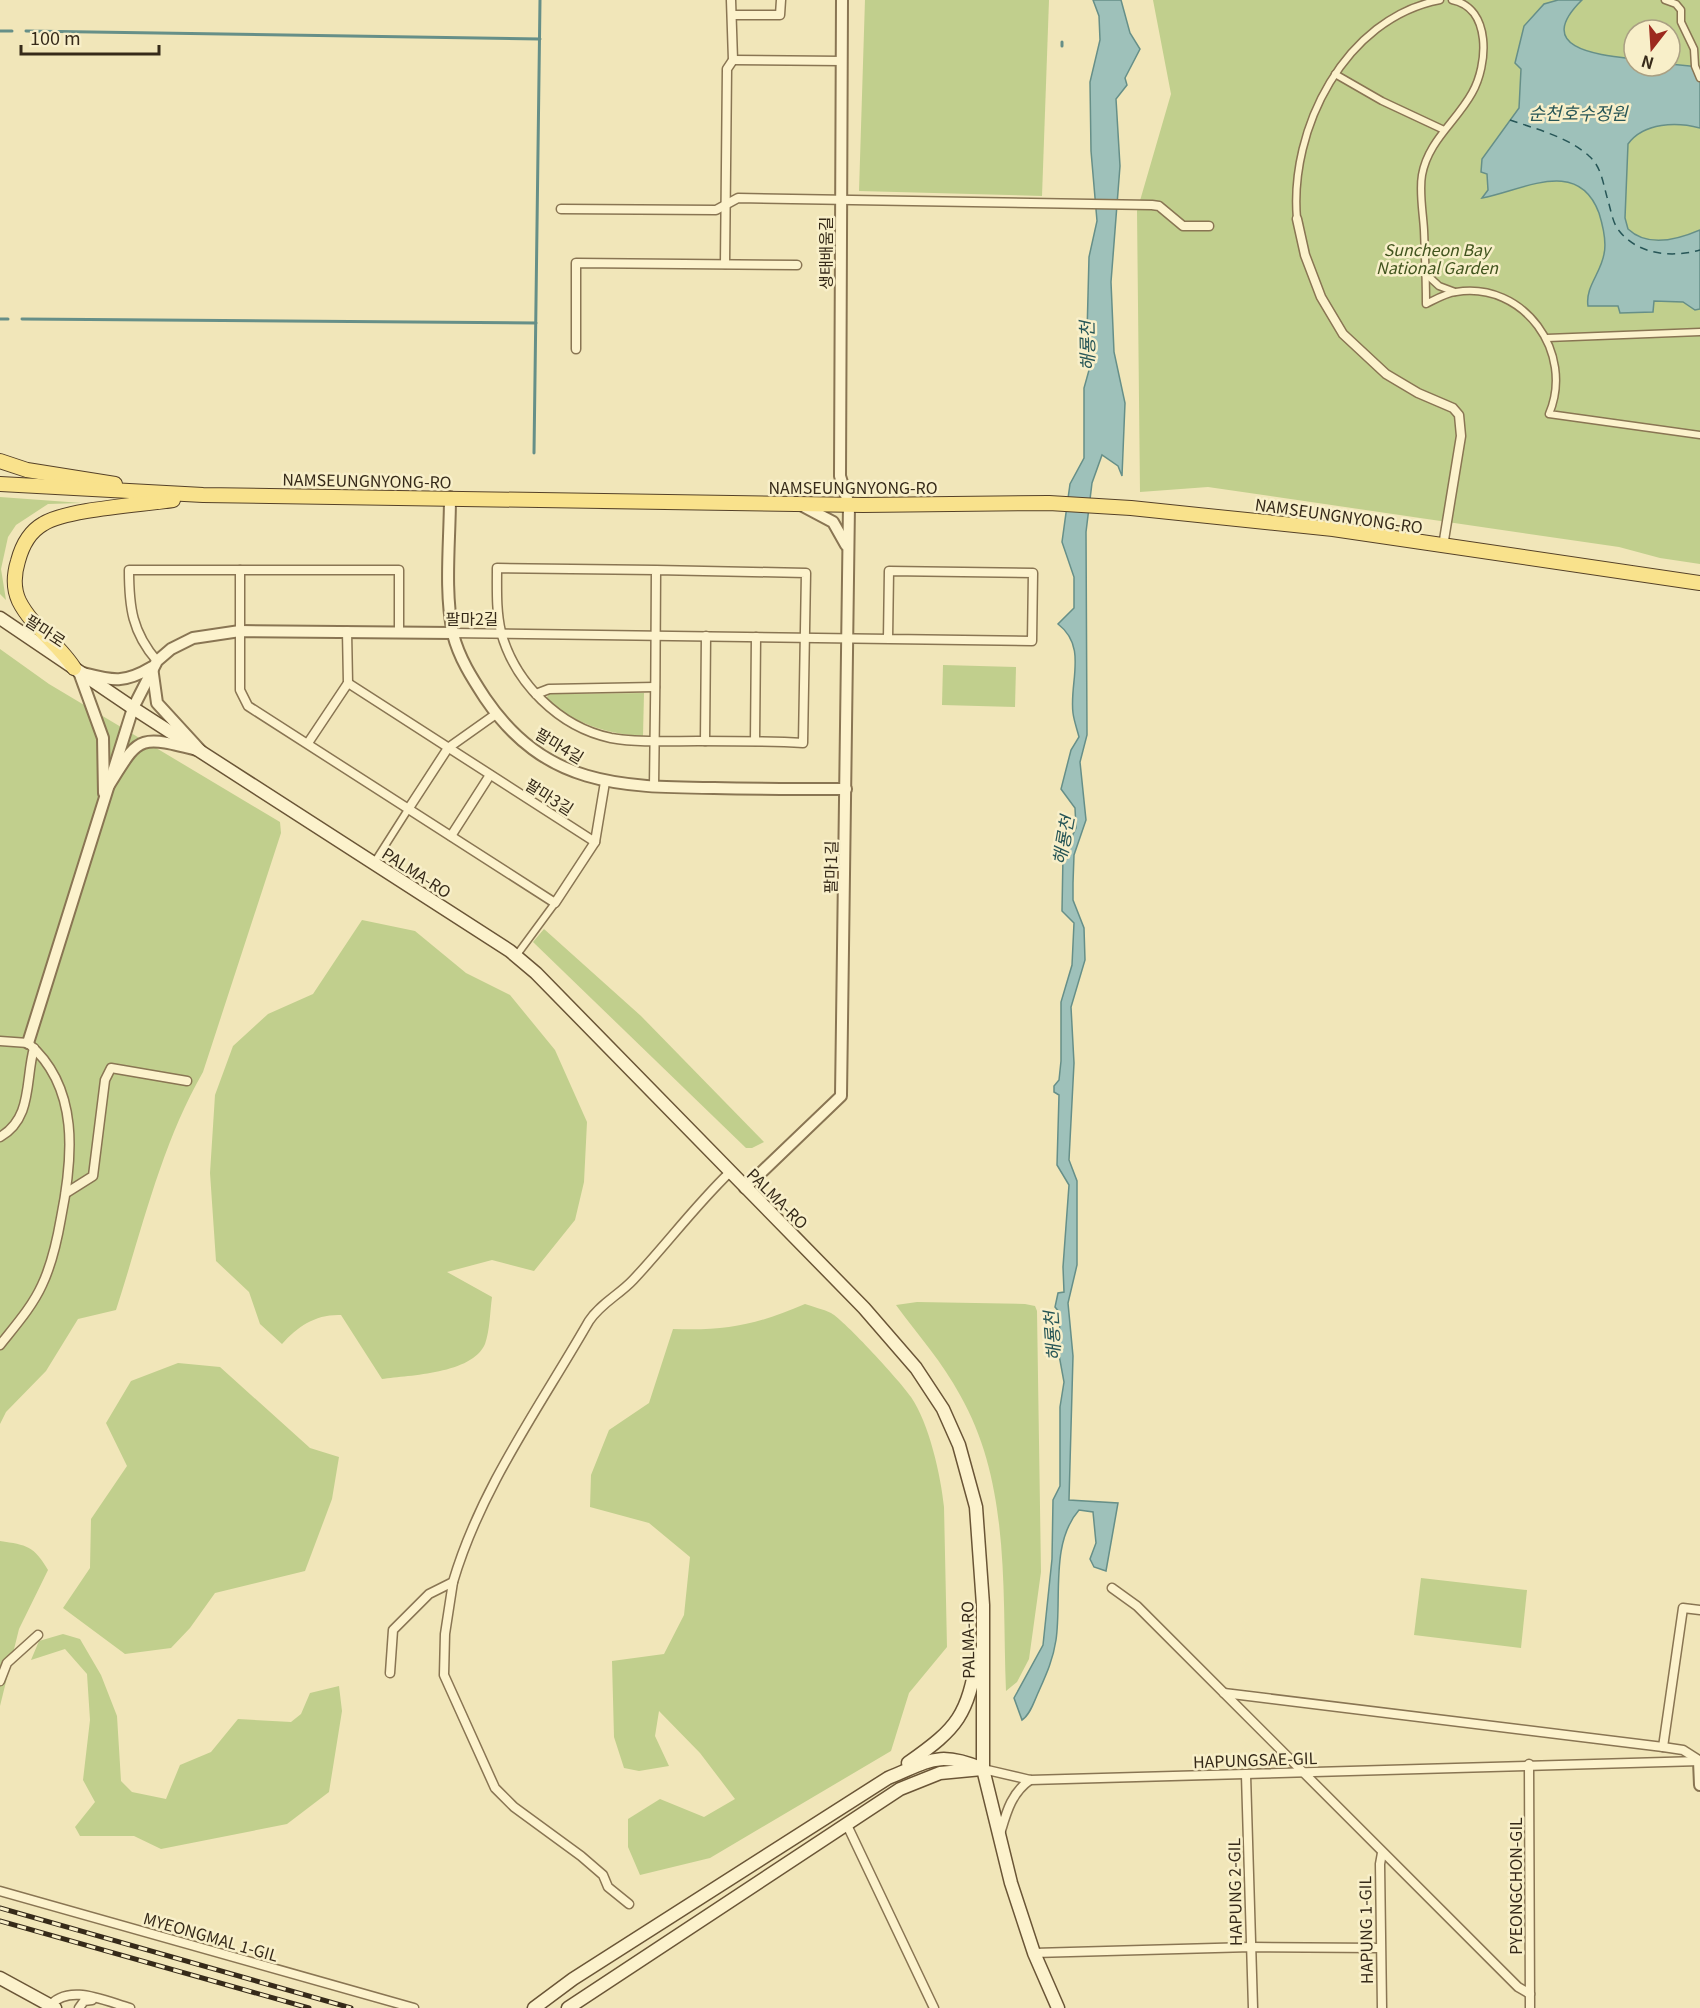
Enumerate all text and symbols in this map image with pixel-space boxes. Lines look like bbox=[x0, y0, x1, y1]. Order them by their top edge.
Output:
scale bar bbox=[21, 18, 159, 56]
north arrow bbox=[1622, 18, 1682, 78]
text: 100 m bbox=[30, 24, 81, 50]
text: N bbox=[1638, 50, 1657, 77]
water label: 순천호수정원 bbox=[1528, 99, 1629, 125]
street label: 생태배움길 bbox=[813, 216, 837, 290]
park label: Suncheon Bay National Garden bbox=[1376, 237, 1499, 279]
water label: 해룡천 bbox=[1073, 319, 1099, 371]
street label: NAMSEUNGNYONG-RO bbox=[282, 467, 452, 493]
street label: NAMSEUNGNYONG-RO bbox=[768, 475, 938, 499]
street label: NAMSEUNGNYONG-RO bbox=[1254, 491, 1424, 539]
street label: 팔마2길 bbox=[445, 606, 499, 630]
street label: 팔마로 bbox=[21, 608, 71, 652]
street label: 팔마4길 bbox=[531, 721, 589, 769]
street label: 팔마3길 bbox=[521, 772, 579, 820]
water label: 해룡천 bbox=[1045, 811, 1080, 867]
street label: 팔마1길 bbox=[818, 840, 842, 894]
street label: PALMA-RO bbox=[378, 841, 456, 903]
street label: PALMA-RO bbox=[742, 1162, 814, 1234]
water label: 해룡천 bbox=[1036, 1308, 1066, 1362]
street label: PALMA-RO bbox=[954, 1601, 980, 1679]
street label: HAPUNGSAE-GIL bbox=[1192, 1745, 1318, 1773]
street label: PYEONGCHON-GIL bbox=[1503, 1817, 1527, 1955]
street label: HAPUNG 2-GIL bbox=[1221, 1837, 1247, 1946]
street label: HAPUNG 1-GIL bbox=[1352, 1875, 1378, 1984]
street label: MYEONGMAL 1-GIL bbox=[141, 1905, 282, 1967]

